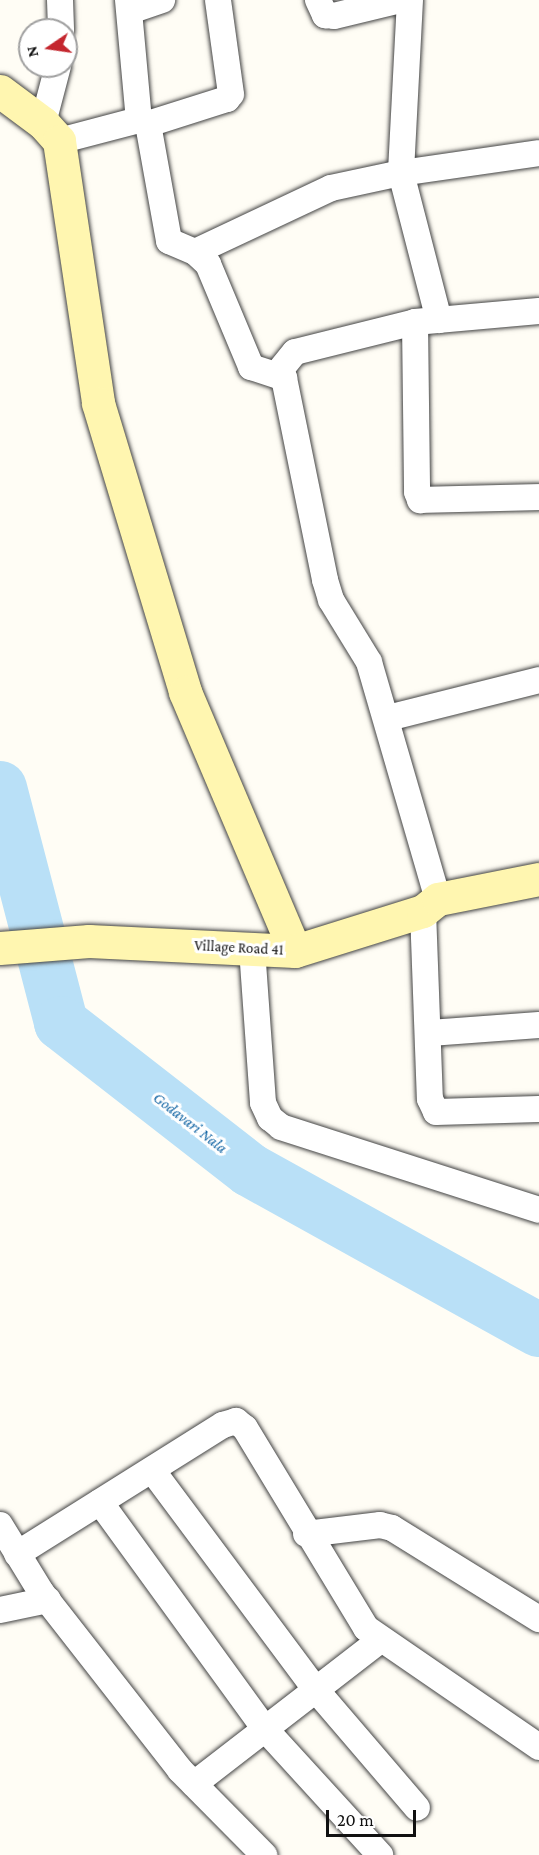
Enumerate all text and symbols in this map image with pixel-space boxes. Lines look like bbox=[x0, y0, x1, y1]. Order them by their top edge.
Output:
north arrow bbox=[18, 18, 78, 78]
text: N bbox=[22, 44, 41, 59]
street label: Village Road 41 bbox=[194, 937, 284, 959]
water label: Godavari Nala bbox=[149, 1088, 231, 1158]
scale bar bbox=[329, 1798, 419, 1836]
text: 20 m bbox=[337, 1810, 374, 1830]

